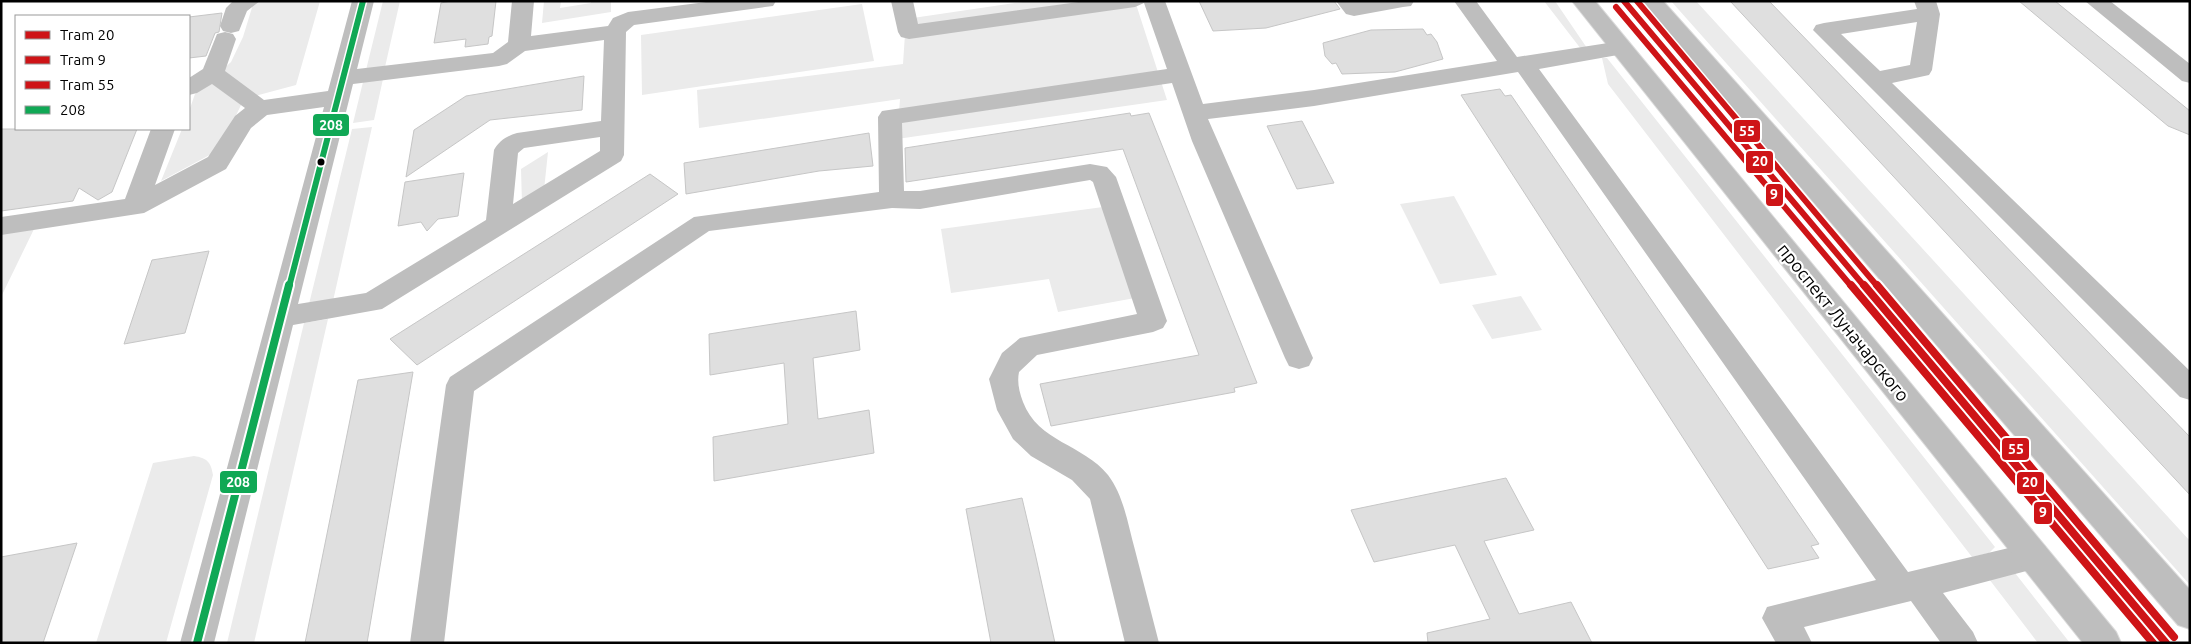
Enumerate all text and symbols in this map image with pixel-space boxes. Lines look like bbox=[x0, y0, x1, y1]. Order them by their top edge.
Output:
legend bbox=[15, 15, 190, 130]
text: Tram 20 bbox=[60, 26, 115, 43]
text: Tram 9 bbox=[60, 51, 106, 68]
text: Tram 55 bbox=[60, 76, 115, 93]
text: 208 bbox=[60, 101, 85, 118]
line badge: 208 bbox=[312, 113, 350, 137]
text: 208 bbox=[319, 117, 343, 133]
line badge: 55 bbox=[1733, 119, 1761, 143]
text: 55 bbox=[1739, 123, 1755, 139]
line badge: 20 bbox=[1745, 150, 1774, 174]
text: 20 bbox=[1752, 153, 1768, 169]
unlabelled marker bbox=[316, 157, 326, 167]
line badge: 9 bbox=[1765, 183, 1784, 207]
text: 9 bbox=[1770, 186, 1778, 202]
street label: проспект Луначарского bbox=[1774, 239, 1914, 405]
line badge: 55 bbox=[2001, 437, 2030, 461]
text: 55 bbox=[2008, 441, 2024, 457]
line badge: 208 bbox=[219, 470, 258, 494]
line badge: 20 bbox=[2016, 471, 2045, 495]
text: 208 bbox=[226, 474, 250, 490]
text: 20 bbox=[2022, 474, 2038, 490]
line badge: 9 bbox=[2033, 501, 2053, 525]
text: 9 bbox=[2039, 504, 2047, 520]

